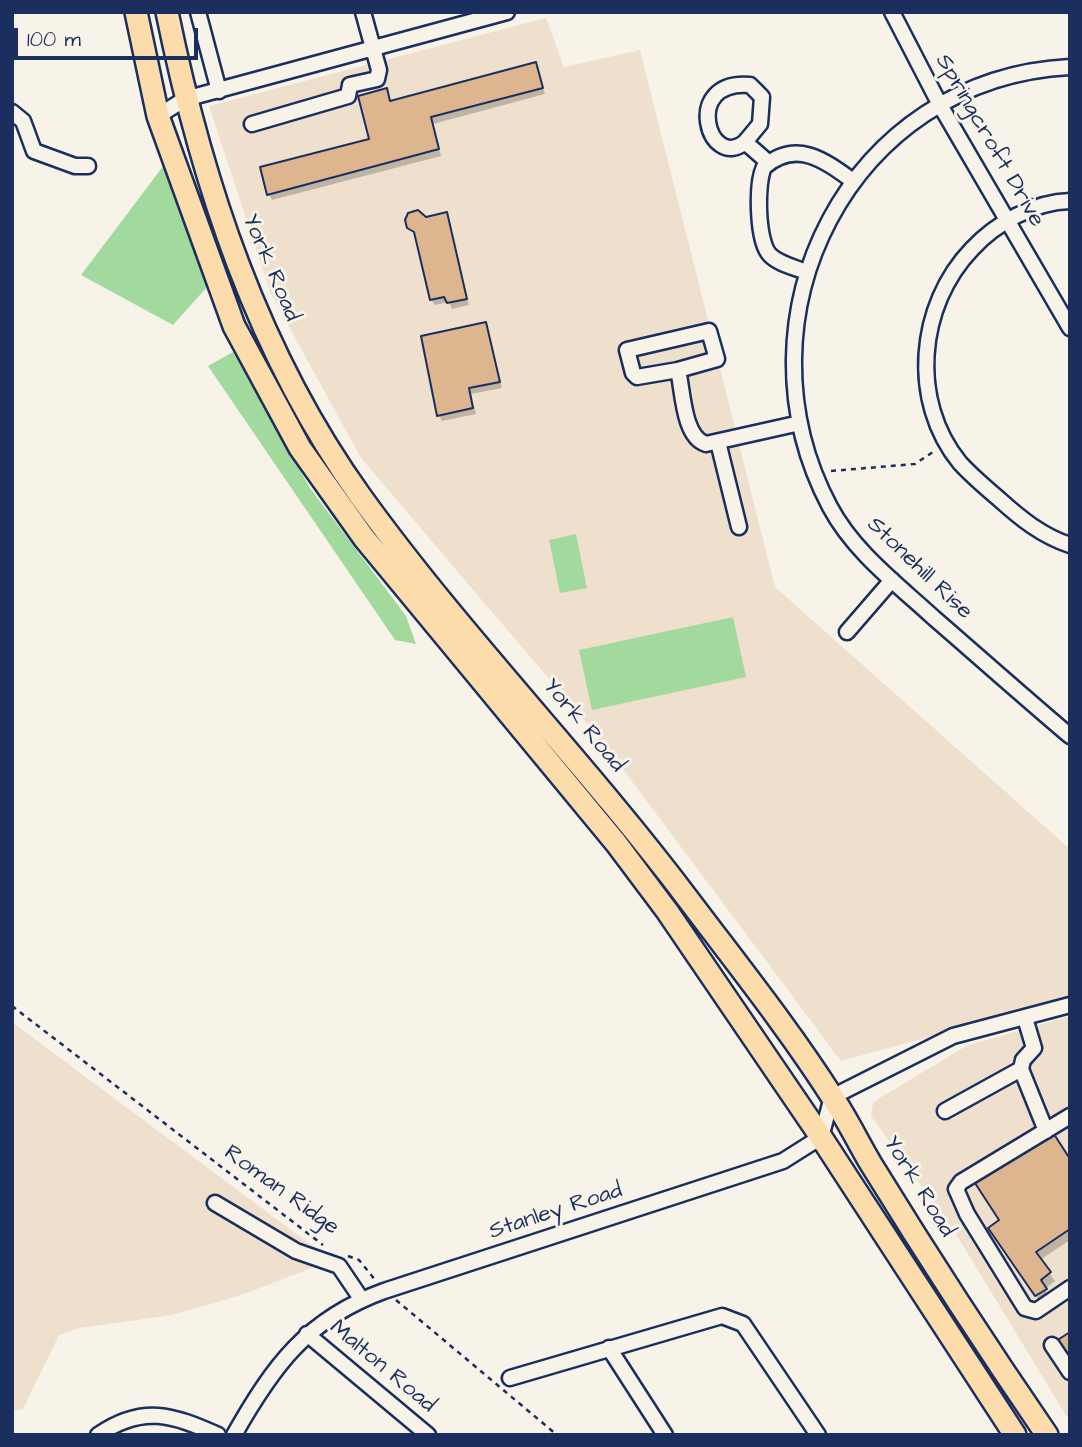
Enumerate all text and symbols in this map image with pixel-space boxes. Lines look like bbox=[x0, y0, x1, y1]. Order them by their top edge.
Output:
scale bar bbox=[18, 14, 201, 58]
text: 100 m bbox=[27, 25, 81, 54]
street label: Springcroft Drive bbox=[928, 50, 1050, 232]
street label: York Road bbox=[235, 210, 305, 326]
street label: Stonehill Rise bbox=[860, 512, 978, 626]
street label: York Road bbox=[536, 673, 630, 779]
street label: York Road bbox=[876, 1131, 960, 1243]
street label: Roman Ridge bbox=[218, 1140, 344, 1242]
street label: Stanley Road bbox=[486, 1178, 626, 1246]
street label: Malton Road bbox=[323, 1315, 441, 1419]

